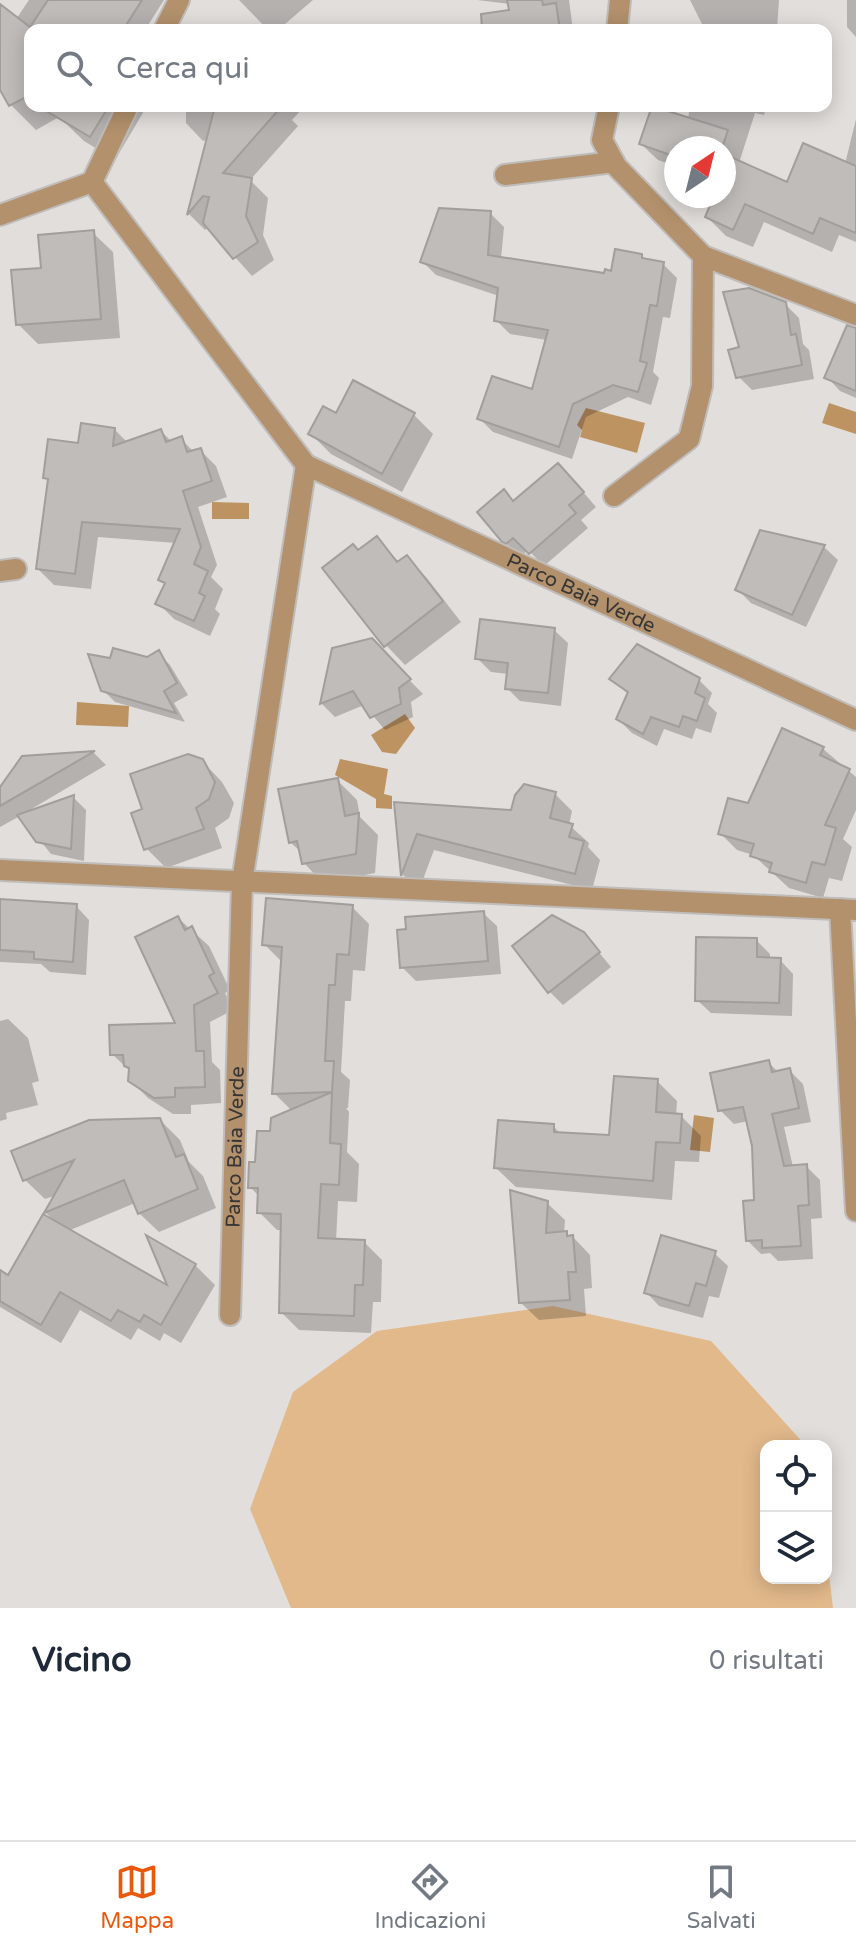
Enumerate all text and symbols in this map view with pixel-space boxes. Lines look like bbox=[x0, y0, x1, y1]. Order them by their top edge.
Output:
search box bbox=[24, 24, 832, 112]
icon: search bbox=[52, 46, 96, 90]
text: Cerca qui bbox=[116, 50, 250, 87]
north arrow bbox=[664, 136, 736, 208]
street label: Parco Baia Verde bbox=[503, 549, 659, 638]
street label: Parco Baia Verde bbox=[221, 1066, 250, 1228]
map controls bbox=[760, 1440, 832, 1584]
button: locate bbox=[760, 1440, 832, 1512]
button: layers bbox=[760, 1512, 832, 1584]
text: Vicino bbox=[32, 1640, 132, 1681]
text: 0 risultati bbox=[709, 1645, 824, 1676]
tab: Mappa bbox=[100, 1860, 174, 1934]
tab: Indicazioni bbox=[375, 1860, 486, 1934]
tab: Salvati bbox=[687, 1860, 756, 1934]

